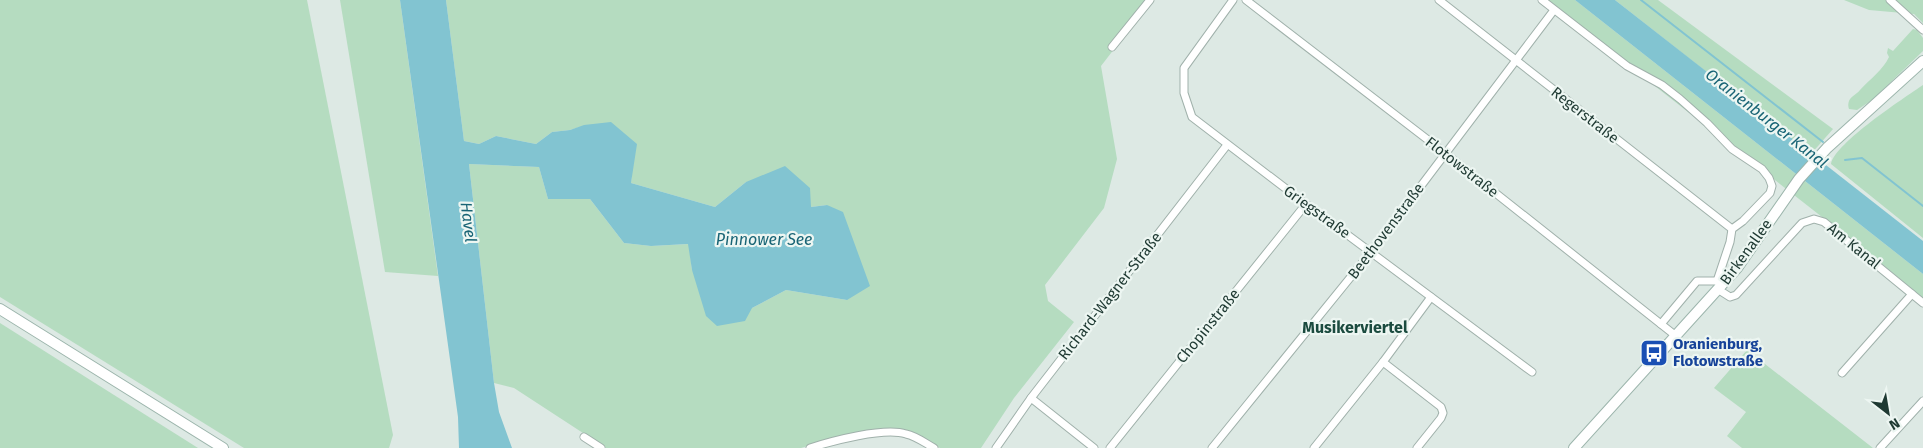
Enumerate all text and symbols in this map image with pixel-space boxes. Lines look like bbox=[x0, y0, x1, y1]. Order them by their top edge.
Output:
water label: Oranienburger Kanal bbox=[1702, 65, 1832, 172]
street label: Regerstraße bbox=[1547, 83, 1623, 147]
street label: Flotowstraße bbox=[1422, 133, 1502, 201]
street label: Beethovenstraße bbox=[1344, 179, 1428, 283]
street label: Griegstraße bbox=[1280, 182, 1354, 242]
water label: Havel bbox=[457, 201, 480, 243]
street label: Birkenallee bbox=[1716, 216, 1776, 288]
street label: Am Kanal bbox=[1824, 219, 1885, 273]
street label: Richard-Wagner-Straße bbox=[1054, 228, 1166, 364]
water label: Pinnower See bbox=[716, 230, 812, 249]
street label: Chopinstraße bbox=[1172, 285, 1244, 367]
district label: Musikerviertel bbox=[1302, 318, 1408, 337]
place label: Oranienburg, Flotowstraße bbox=[1673, 335, 1763, 370]
bus stop icon: Oranienburg, Flotowstraße bbox=[1639, 338, 1669, 368]
north arrow bbox=[1863, 388, 1913, 438]
text: N bbox=[1886, 414, 1903, 433]

